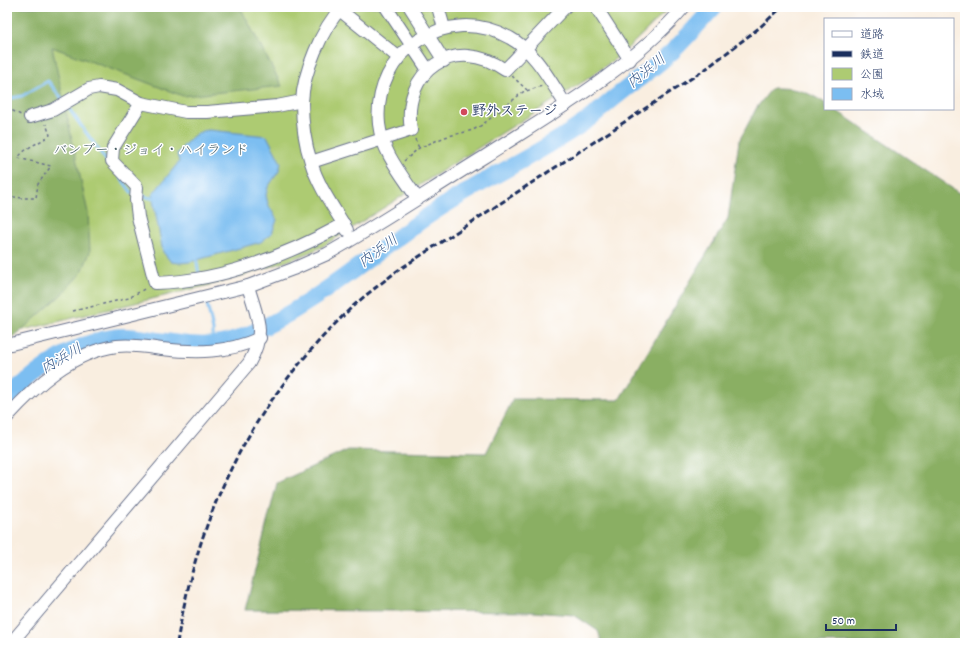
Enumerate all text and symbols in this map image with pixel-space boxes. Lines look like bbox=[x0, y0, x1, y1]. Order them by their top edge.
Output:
legend bbox=[824, 18, 954, 110]
text: 道路 bbox=[860, 27, 884, 44]
text: 鉄道 bbox=[860, 47, 884, 64]
water label: 内浜川 bbox=[623, 49, 671, 95]
text: 公園 bbox=[860, 67, 884, 84]
text: 水域 bbox=[860, 87, 884, 104]
place label: 野外ステージ bbox=[472, 102, 557, 122]
marker: 野外ステージ bbox=[459, 107, 469, 117]
park label: バンブー・ジョイ・ハイランド bbox=[53, 141, 249, 161]
water label: 内浜川 bbox=[354, 230, 404, 274]
water label: 内浜川 bbox=[37, 339, 87, 381]
scale bar bbox=[826, 606, 896, 632]
text: 50 m bbox=[832, 613, 855, 630]

